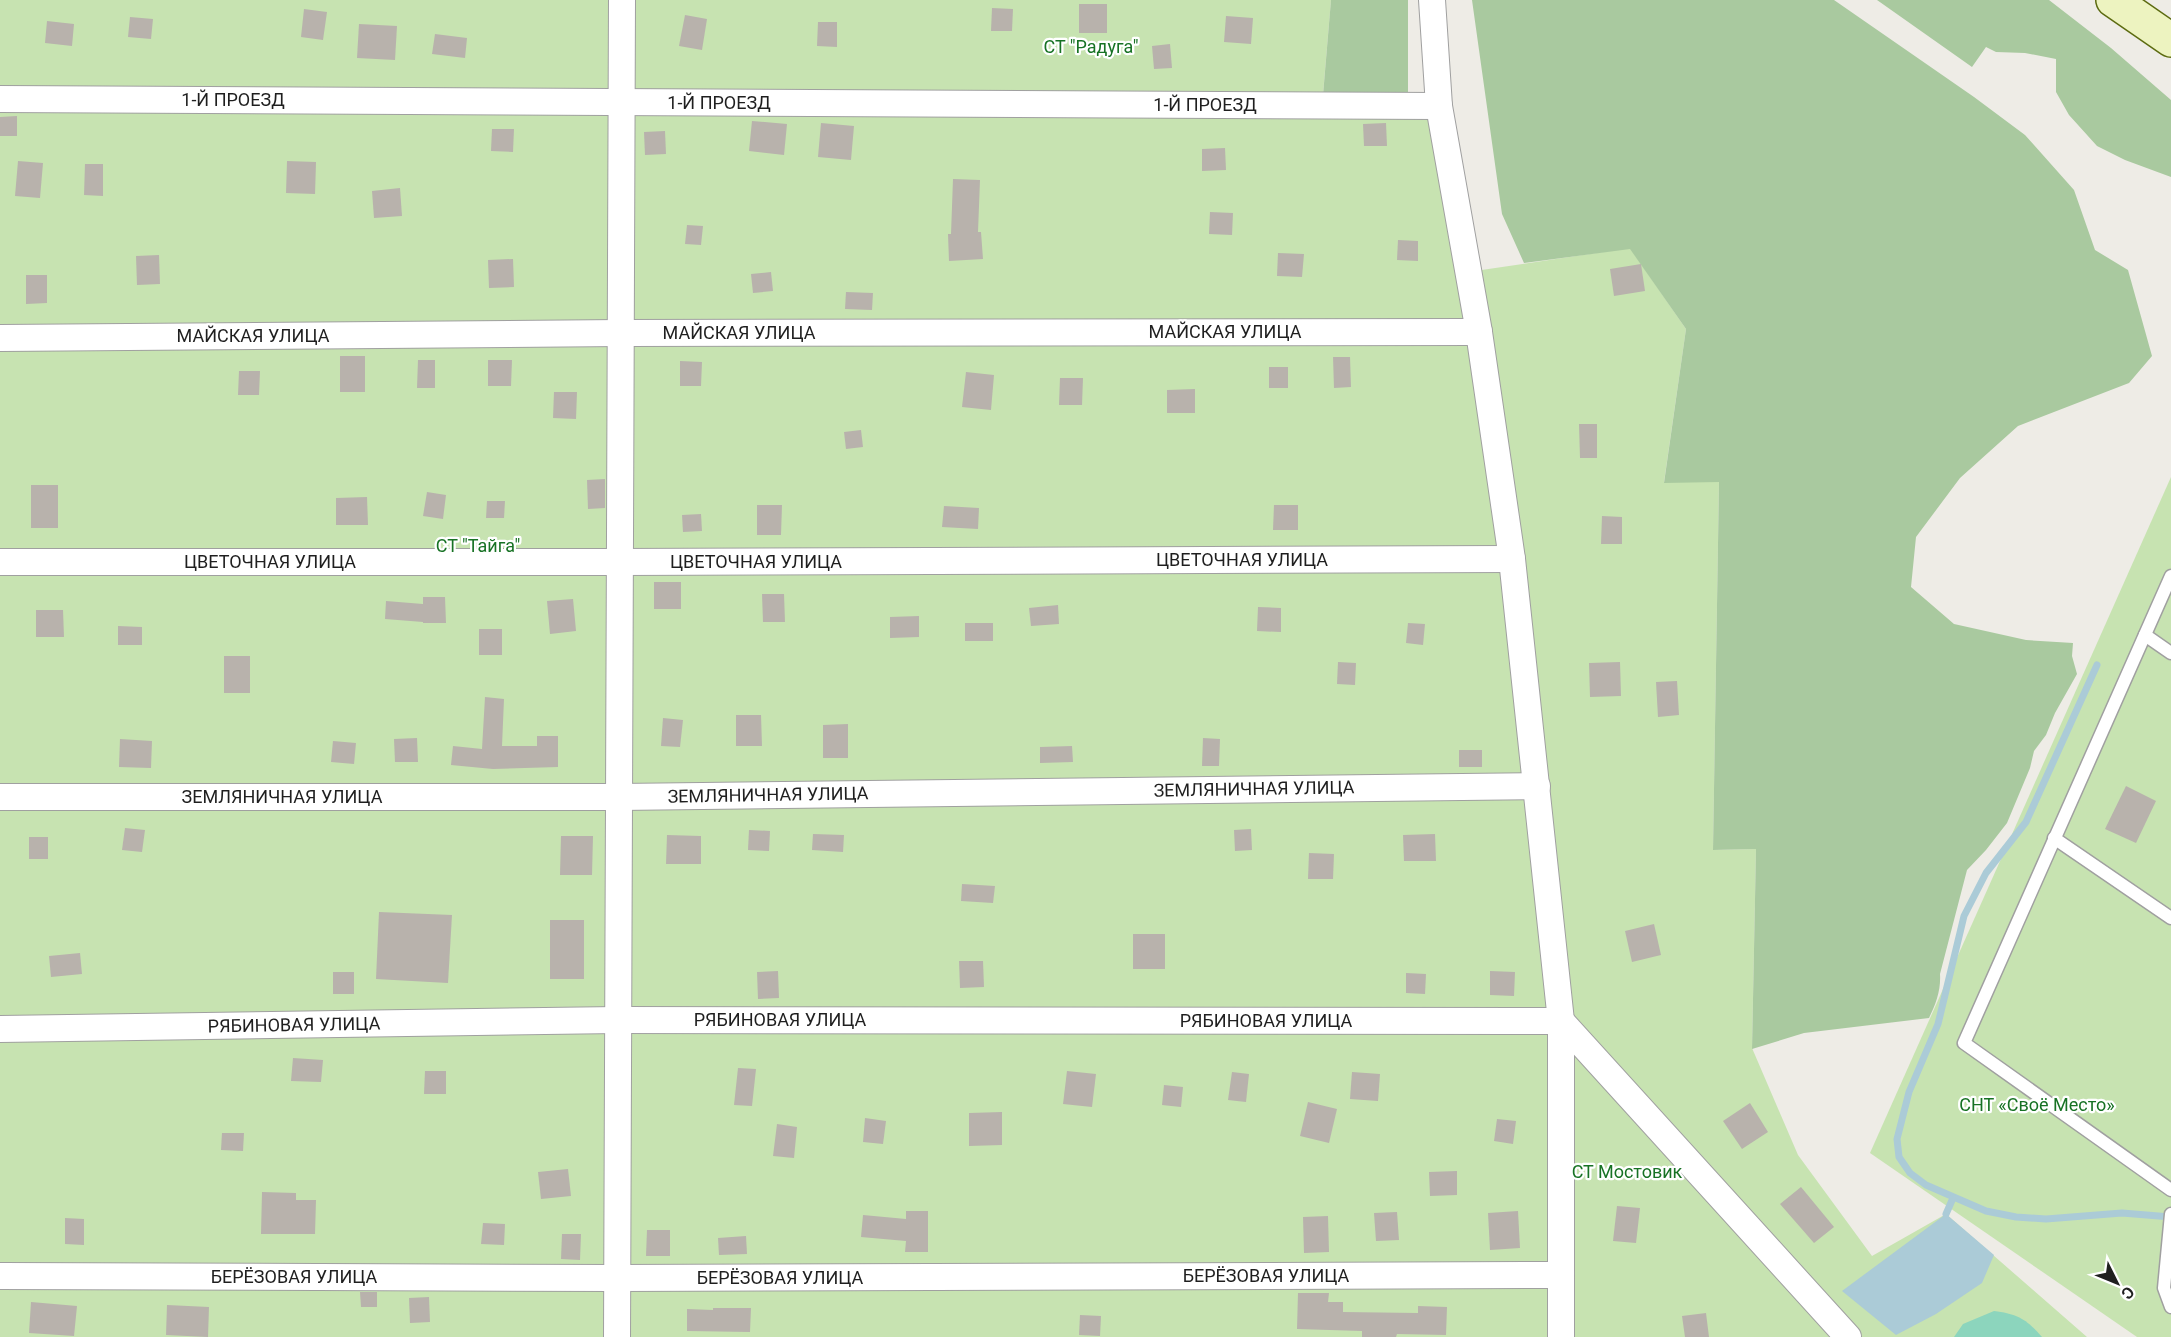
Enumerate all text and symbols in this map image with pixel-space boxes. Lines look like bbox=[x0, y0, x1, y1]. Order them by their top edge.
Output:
park label: СТ "Радуга" bbox=[1043, 36, 1139, 57]
street label: 1-Й ПРОЕЗД bbox=[181, 89, 285, 110]
street label: 1-Й ПРОЕЗД bbox=[667, 92, 771, 113]
street label: 1-Й ПРОЕЗД bbox=[1153, 94, 1257, 115]
street label: МАЙСКАЯ УЛИЦА bbox=[1149, 321, 1302, 342]
street label: МАЙСКАЯ УЛИЦА bbox=[663, 322, 816, 343]
street label: МАЙСКАЯ УЛИЦА bbox=[177, 325, 330, 346]
park label: СТ "Тайга" bbox=[436, 535, 520, 556]
street label: ЦВЕТОЧНАЯ УЛИЦА bbox=[1156, 549, 1328, 570]
street label: ЦВЕТОЧНАЯ УЛИЦА bbox=[184, 551, 356, 572]
street label: ЦВЕТОЧНАЯ УЛИЦА bbox=[670, 551, 842, 572]
street label: ЗЕМЛЯНИЧНАЯ УЛИЦА bbox=[1153, 776, 1355, 801]
street label: ЗЕМЛЯНИЧНАЯ УЛИЦА bbox=[667, 782, 869, 807]
street label: ЗЕМЛЯНИЧНАЯ УЛИЦА bbox=[182, 786, 383, 807]
street label: РЯБИНОВАЯ УЛИЦА bbox=[694, 1009, 867, 1030]
street label: РЯБИНОВАЯ УЛИЦА bbox=[1180, 1010, 1353, 1031]
street label: РЯБИНОВАЯ УЛИЦА bbox=[208, 1012, 381, 1037]
park label: СНТ «Своё Место» bbox=[1959, 1094, 2115, 1115]
park label: СТ Мостовик bbox=[1572, 1161, 1683, 1182]
north arrow bbox=[2087, 1253, 2147, 1313]
street label: БЕРЁЗОВАЯ УЛИЦА bbox=[1183, 1265, 1350, 1286]
street label: БЕРЁЗОВАЯ УЛИЦА bbox=[211, 1266, 378, 1287]
street label: БЕРЁЗОВАЯ УЛИЦА bbox=[697, 1267, 864, 1288]
text: С bbox=[2117, 1283, 2138, 1303]

